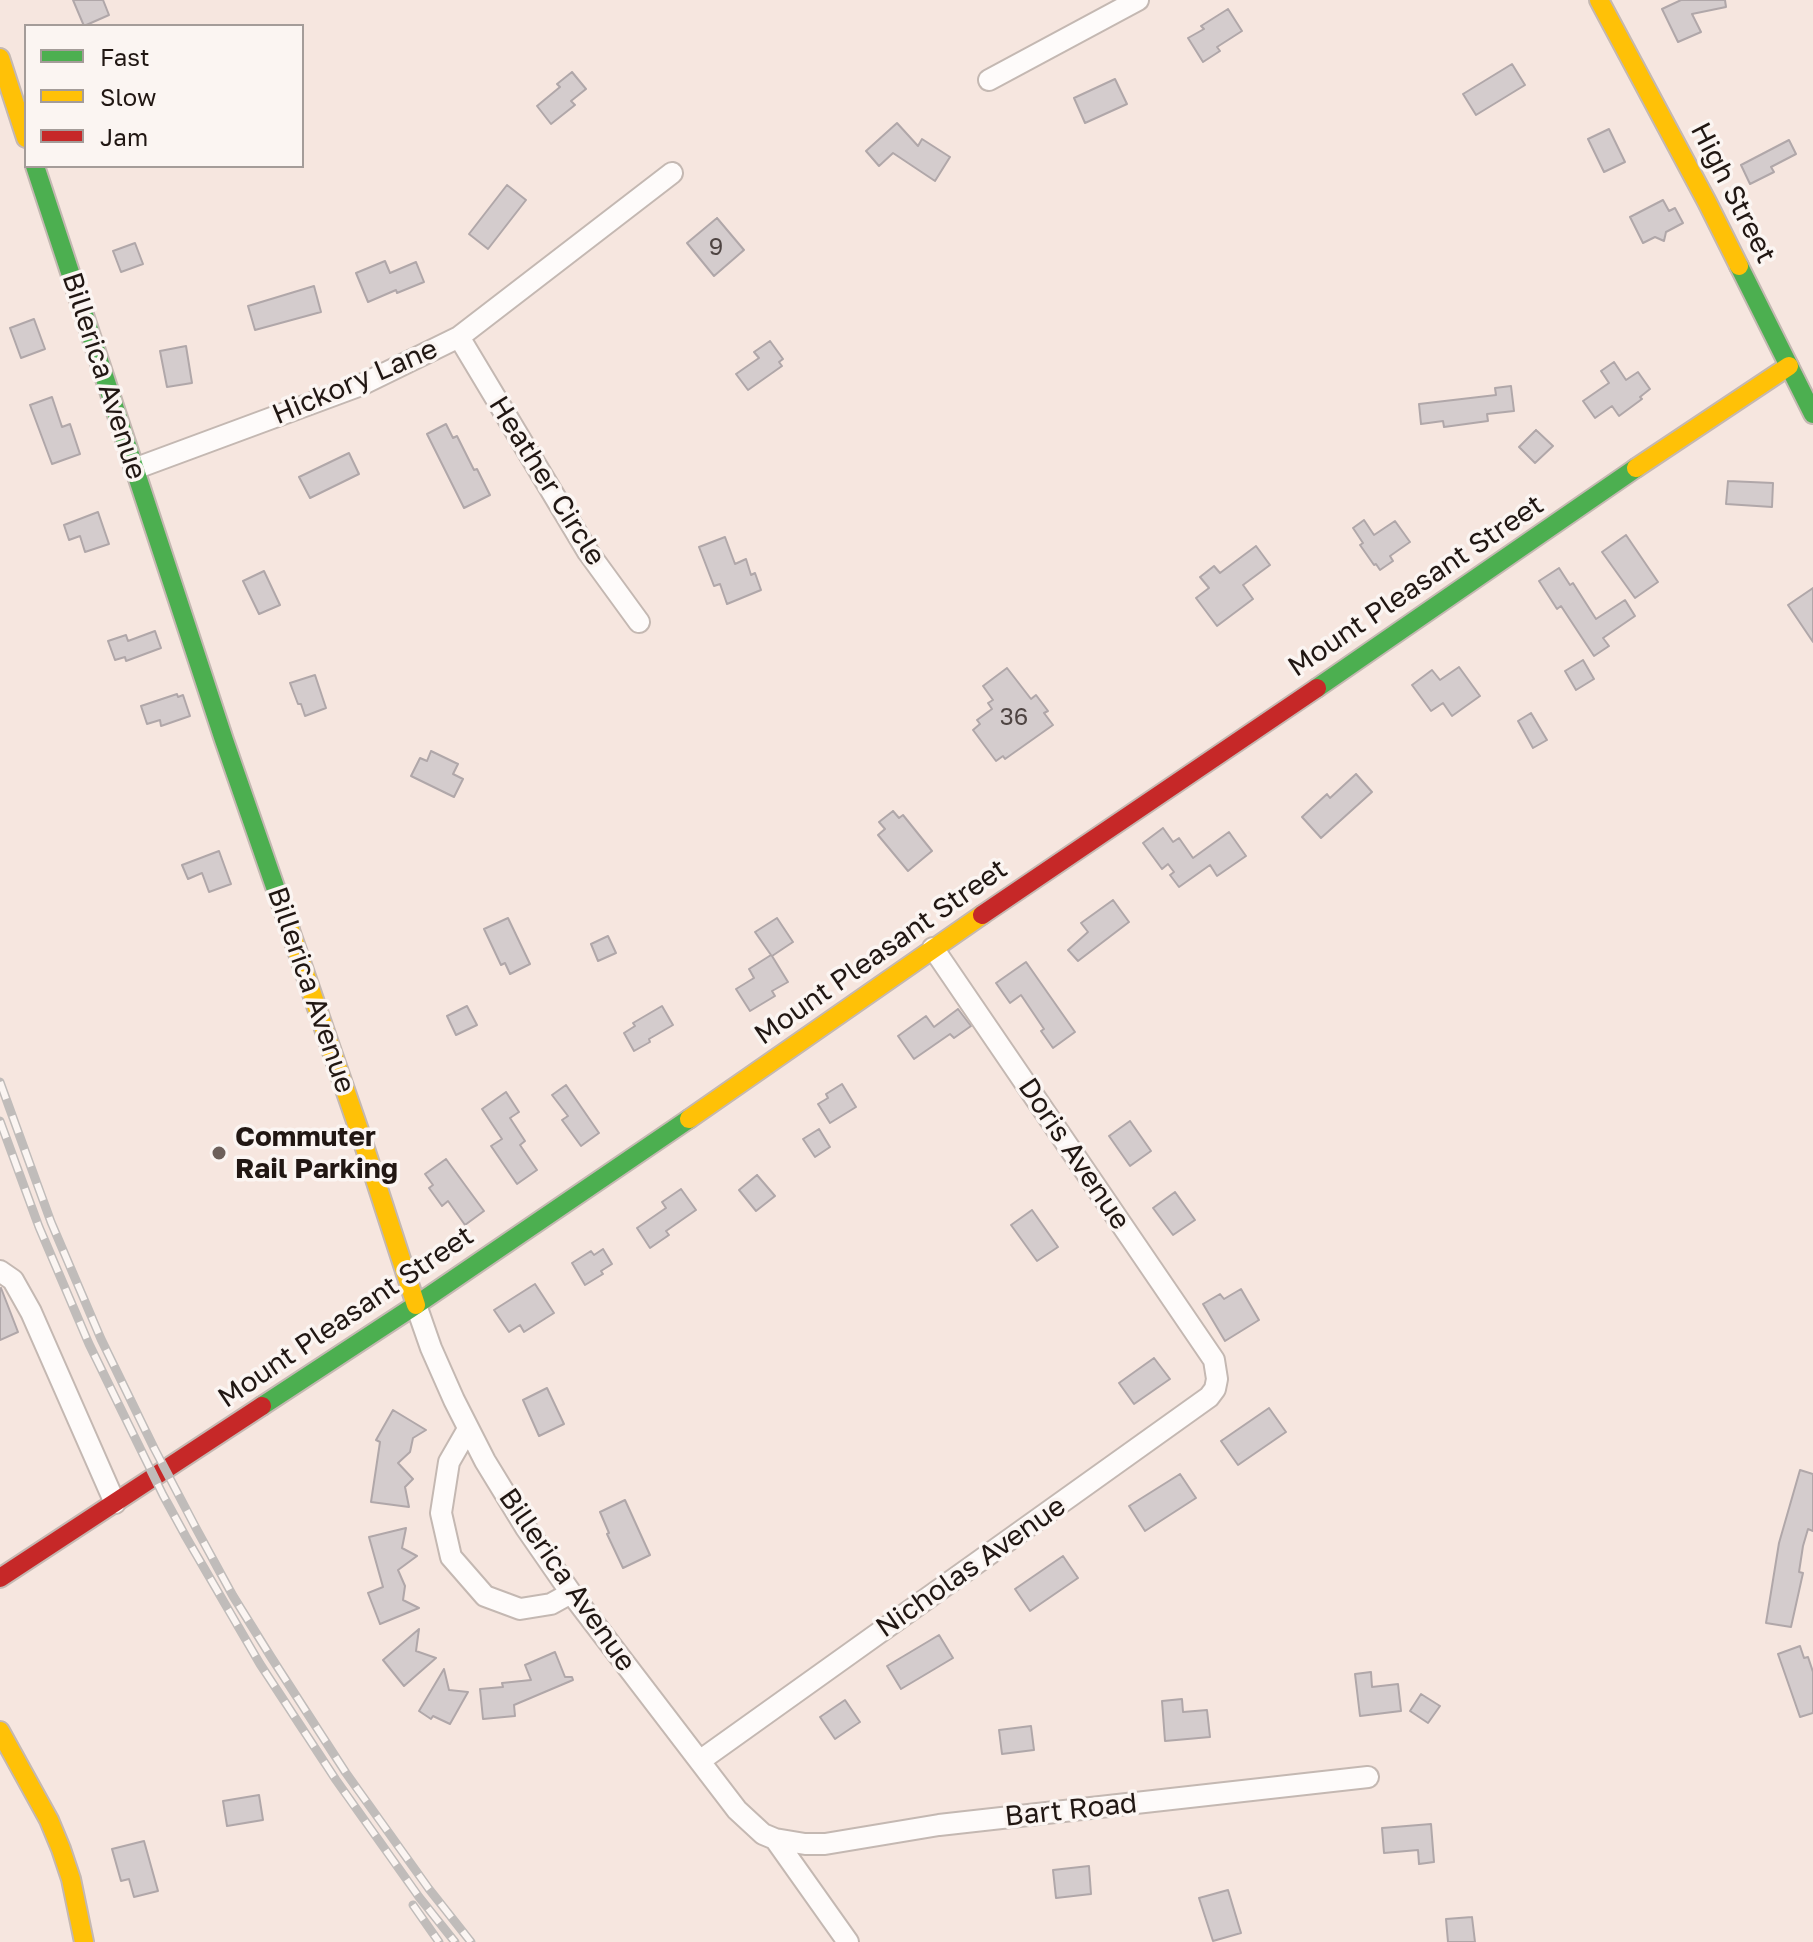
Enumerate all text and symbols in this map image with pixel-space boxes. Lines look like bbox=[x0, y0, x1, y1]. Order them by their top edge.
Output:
legend bbox=[24, 24, 304, 168]
text: Fast bbox=[100, 42, 150, 71]
text: Slow bbox=[100, 82, 156, 111]
street label: High Street bbox=[1683, 117, 1783, 269]
text: Jam bbox=[100, 122, 148, 151]
house number: 9 bbox=[709, 233, 723, 261]
street label: Billerica Avenue bbox=[55, 268, 153, 484]
street label: Hickory Lane bbox=[267, 332, 443, 432]
street label: Heather Circle bbox=[482, 390, 612, 572]
street label: Mount Pleasant Street bbox=[1282, 488, 1550, 684]
house number: 36 bbox=[1000, 703, 1028, 731]
street label: Mount Pleasant Street bbox=[748, 852, 1014, 1052]
street label: Billerica Avenue bbox=[260, 883, 362, 1097]
street label: Doris Avenue bbox=[1011, 1072, 1137, 1236]
place label: Commuter Rail Parking bbox=[235, 1120, 398, 1186]
marker: Commuter Rail Parking bbox=[210, 1144, 228, 1162]
street label: Mount Pleasant Street bbox=[212, 1219, 480, 1415]
street label: Billerica Avenue bbox=[491, 1482, 643, 1678]
street label: Nicholas Avenue bbox=[870, 1489, 1072, 1645]
street label: Bart Road bbox=[1003, 1786, 1139, 1834]

